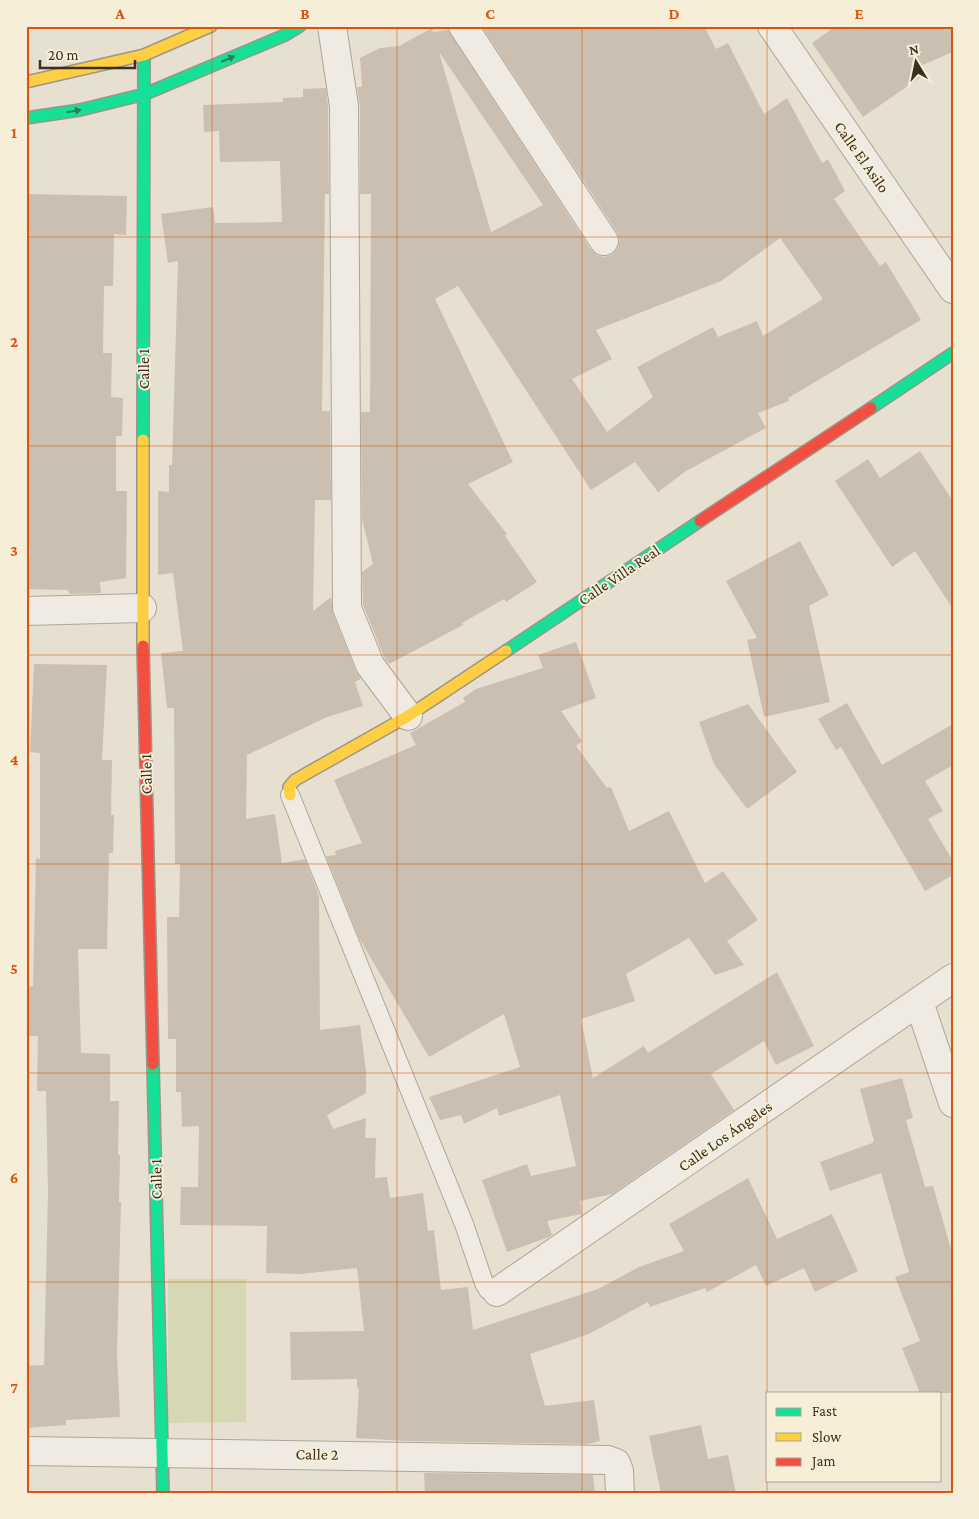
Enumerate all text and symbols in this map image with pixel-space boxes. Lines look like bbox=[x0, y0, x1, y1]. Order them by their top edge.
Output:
text: A bbox=[114, 5, 125, 22]
text: B bbox=[300, 5, 310, 22]
text: C bbox=[485, 5, 495, 22]
text: D bbox=[668, 5, 680, 22]
text: E bbox=[854, 5, 864, 22]
scale bar bbox=[40, 38, 135, 70]
north arrow bbox=[892, 38, 942, 88]
text: N bbox=[908, 40, 920, 58]
text: 20 m bbox=[48, 47, 79, 63]
one-way arrow bbox=[221, 55, 235, 63]
one-way arrow bbox=[67, 106, 83, 114]
street label: Calle El Asilo bbox=[831, 118, 893, 196]
text: 1 bbox=[11, 124, 17, 141]
text: 2 bbox=[10, 333, 18, 350]
street label: Calle 1 bbox=[135, 349, 152, 389]
text: 3 bbox=[10, 542, 18, 559]
street label: Calle Villa Real bbox=[575, 542, 663, 608]
text: 4 bbox=[10, 751, 19, 768]
street label: Calle 1 bbox=[137, 754, 155, 794]
text: 5 bbox=[10, 960, 18, 977]
street label: Calle Los Ángeles bbox=[675, 1097, 776, 1175]
street label: Calle 1 bbox=[147, 1159, 165, 1199]
text: 6 bbox=[10, 1169, 18, 1186]
text: 7 bbox=[10, 1379, 18, 1396]
legend bbox=[766, 1392, 942, 1482]
text: Fast bbox=[812, 1403, 838, 1419]
text: Slow bbox=[812, 1429, 842, 1445]
street label: Calle 2 bbox=[295, 1445, 339, 1463]
text: Jam bbox=[810, 1453, 835, 1470]

